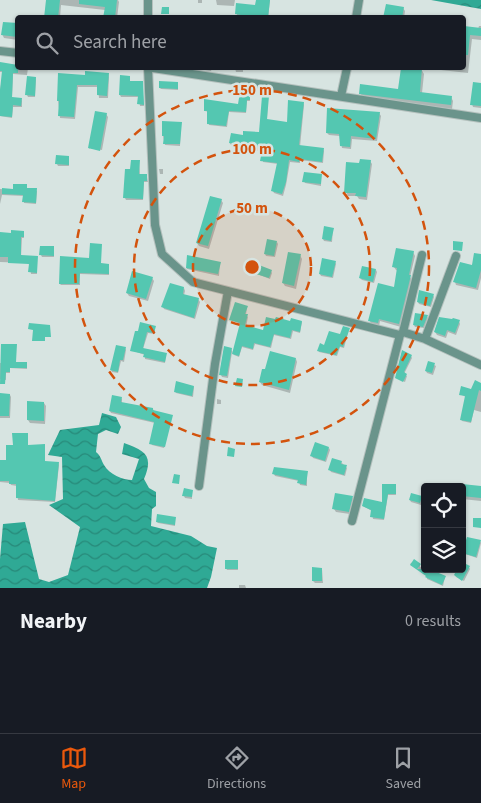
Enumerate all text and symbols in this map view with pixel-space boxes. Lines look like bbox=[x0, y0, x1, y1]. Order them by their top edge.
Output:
search box bbox=[15, 15, 466, 70]
icon: search bbox=[33, 29, 61, 57]
text: Search here bbox=[73, 29, 167, 56]
text: 150 m bbox=[232, 80, 272, 101]
text: 100 m bbox=[232, 139, 272, 160]
text: 50 m bbox=[236, 198, 268, 219]
centre of rings bbox=[243, 258, 261, 276]
map controls bbox=[421, 483, 466, 573]
button: locate bbox=[421, 483, 466, 528]
button: layers bbox=[421, 528, 466, 573]
text: Nearby bbox=[20, 606, 87, 636]
text: 0 results bbox=[405, 610, 461, 632]
tab: Map bbox=[60, 744, 88, 794]
tab: Directions bbox=[207, 744, 266, 794]
tab: Saved bbox=[386, 744, 421, 794]

